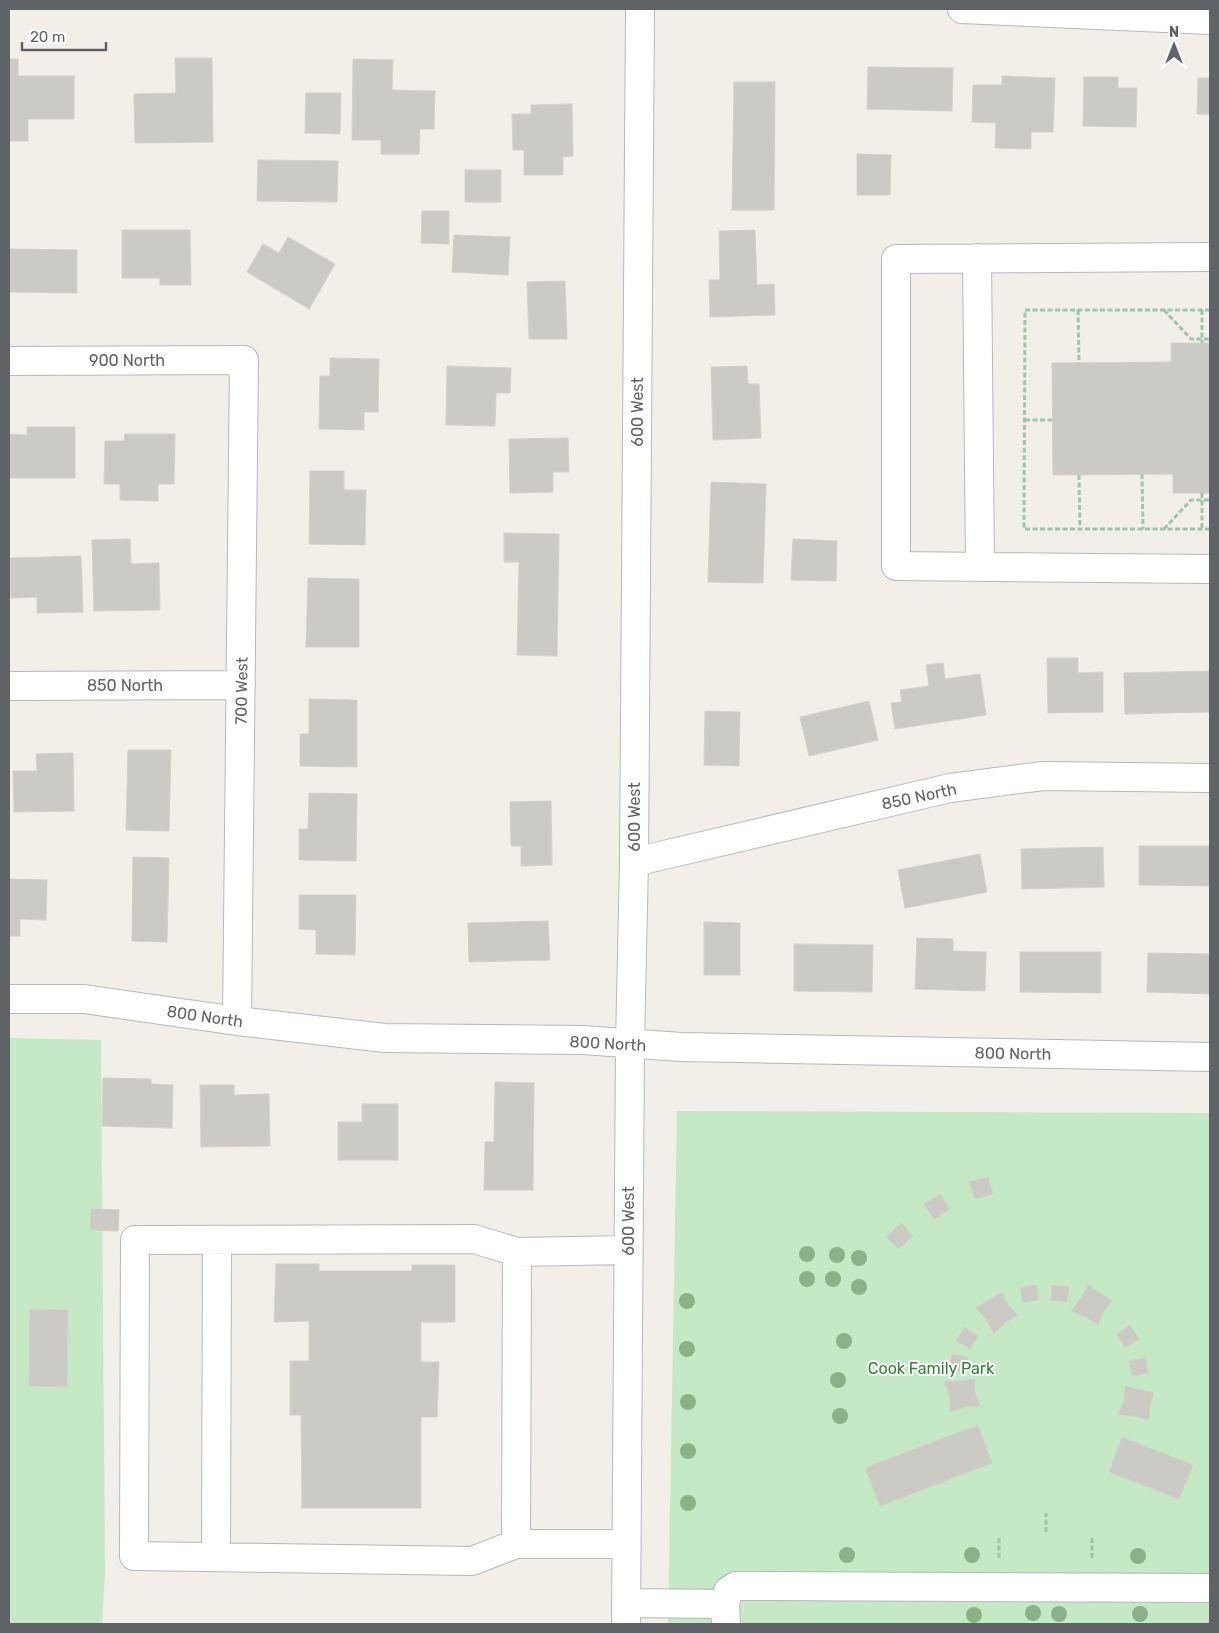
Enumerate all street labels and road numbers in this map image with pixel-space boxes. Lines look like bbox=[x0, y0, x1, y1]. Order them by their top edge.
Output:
street label: 900 North bbox=[89, 351, 165, 370]
street label: 600 West bbox=[628, 377, 647, 447]
street label: 700 West bbox=[231, 657, 252, 725]
street label: 850 North bbox=[87, 676, 163, 695]
street label: 850 North bbox=[880, 779, 958, 814]
street label: 600 West bbox=[625, 782, 644, 852]
street label: 800 North bbox=[166, 1002, 244, 1031]
street label: 800 North bbox=[569, 1032, 647, 1055]
street label: 800 North bbox=[974, 1043, 1052, 1064]
street label: 600 West bbox=[619, 1186, 638, 1256]

